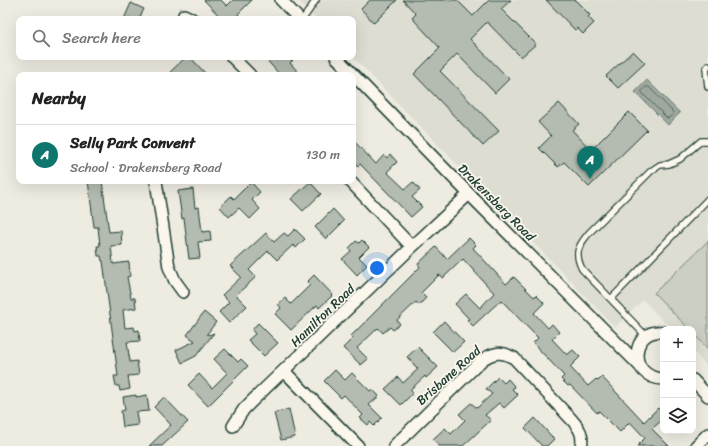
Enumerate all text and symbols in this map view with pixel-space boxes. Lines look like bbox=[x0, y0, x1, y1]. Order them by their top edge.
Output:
search box bbox=[16, 16, 356, 60]
text: Search here bbox=[62, 25, 141, 51]
icon: search bbox=[30, 27, 52, 49]
text: Nearby bbox=[32, 83, 86, 113]
text: Selly Park Convent bbox=[70, 130, 195, 156]
text: A bbox=[41, 143, 49, 166]
text: 130 m bbox=[306, 143, 340, 166]
pin: A bbox=[577, 146, 603, 179]
text: School · Drakensberg Road bbox=[70, 156, 221, 179]
street label: Drakensberg Road bbox=[452, 158, 542, 248]
your location bbox=[367, 258, 387, 278]
street label: Hamilton Road bbox=[285, 277, 361, 352]
map controls bbox=[660, 326, 696, 434]
button: + bbox=[660, 326, 696, 362]
street label: Brisbane Road bbox=[411, 339, 487, 411]
button: − bbox=[660, 362, 696, 398]
button: layers bbox=[660, 398, 696, 434]

